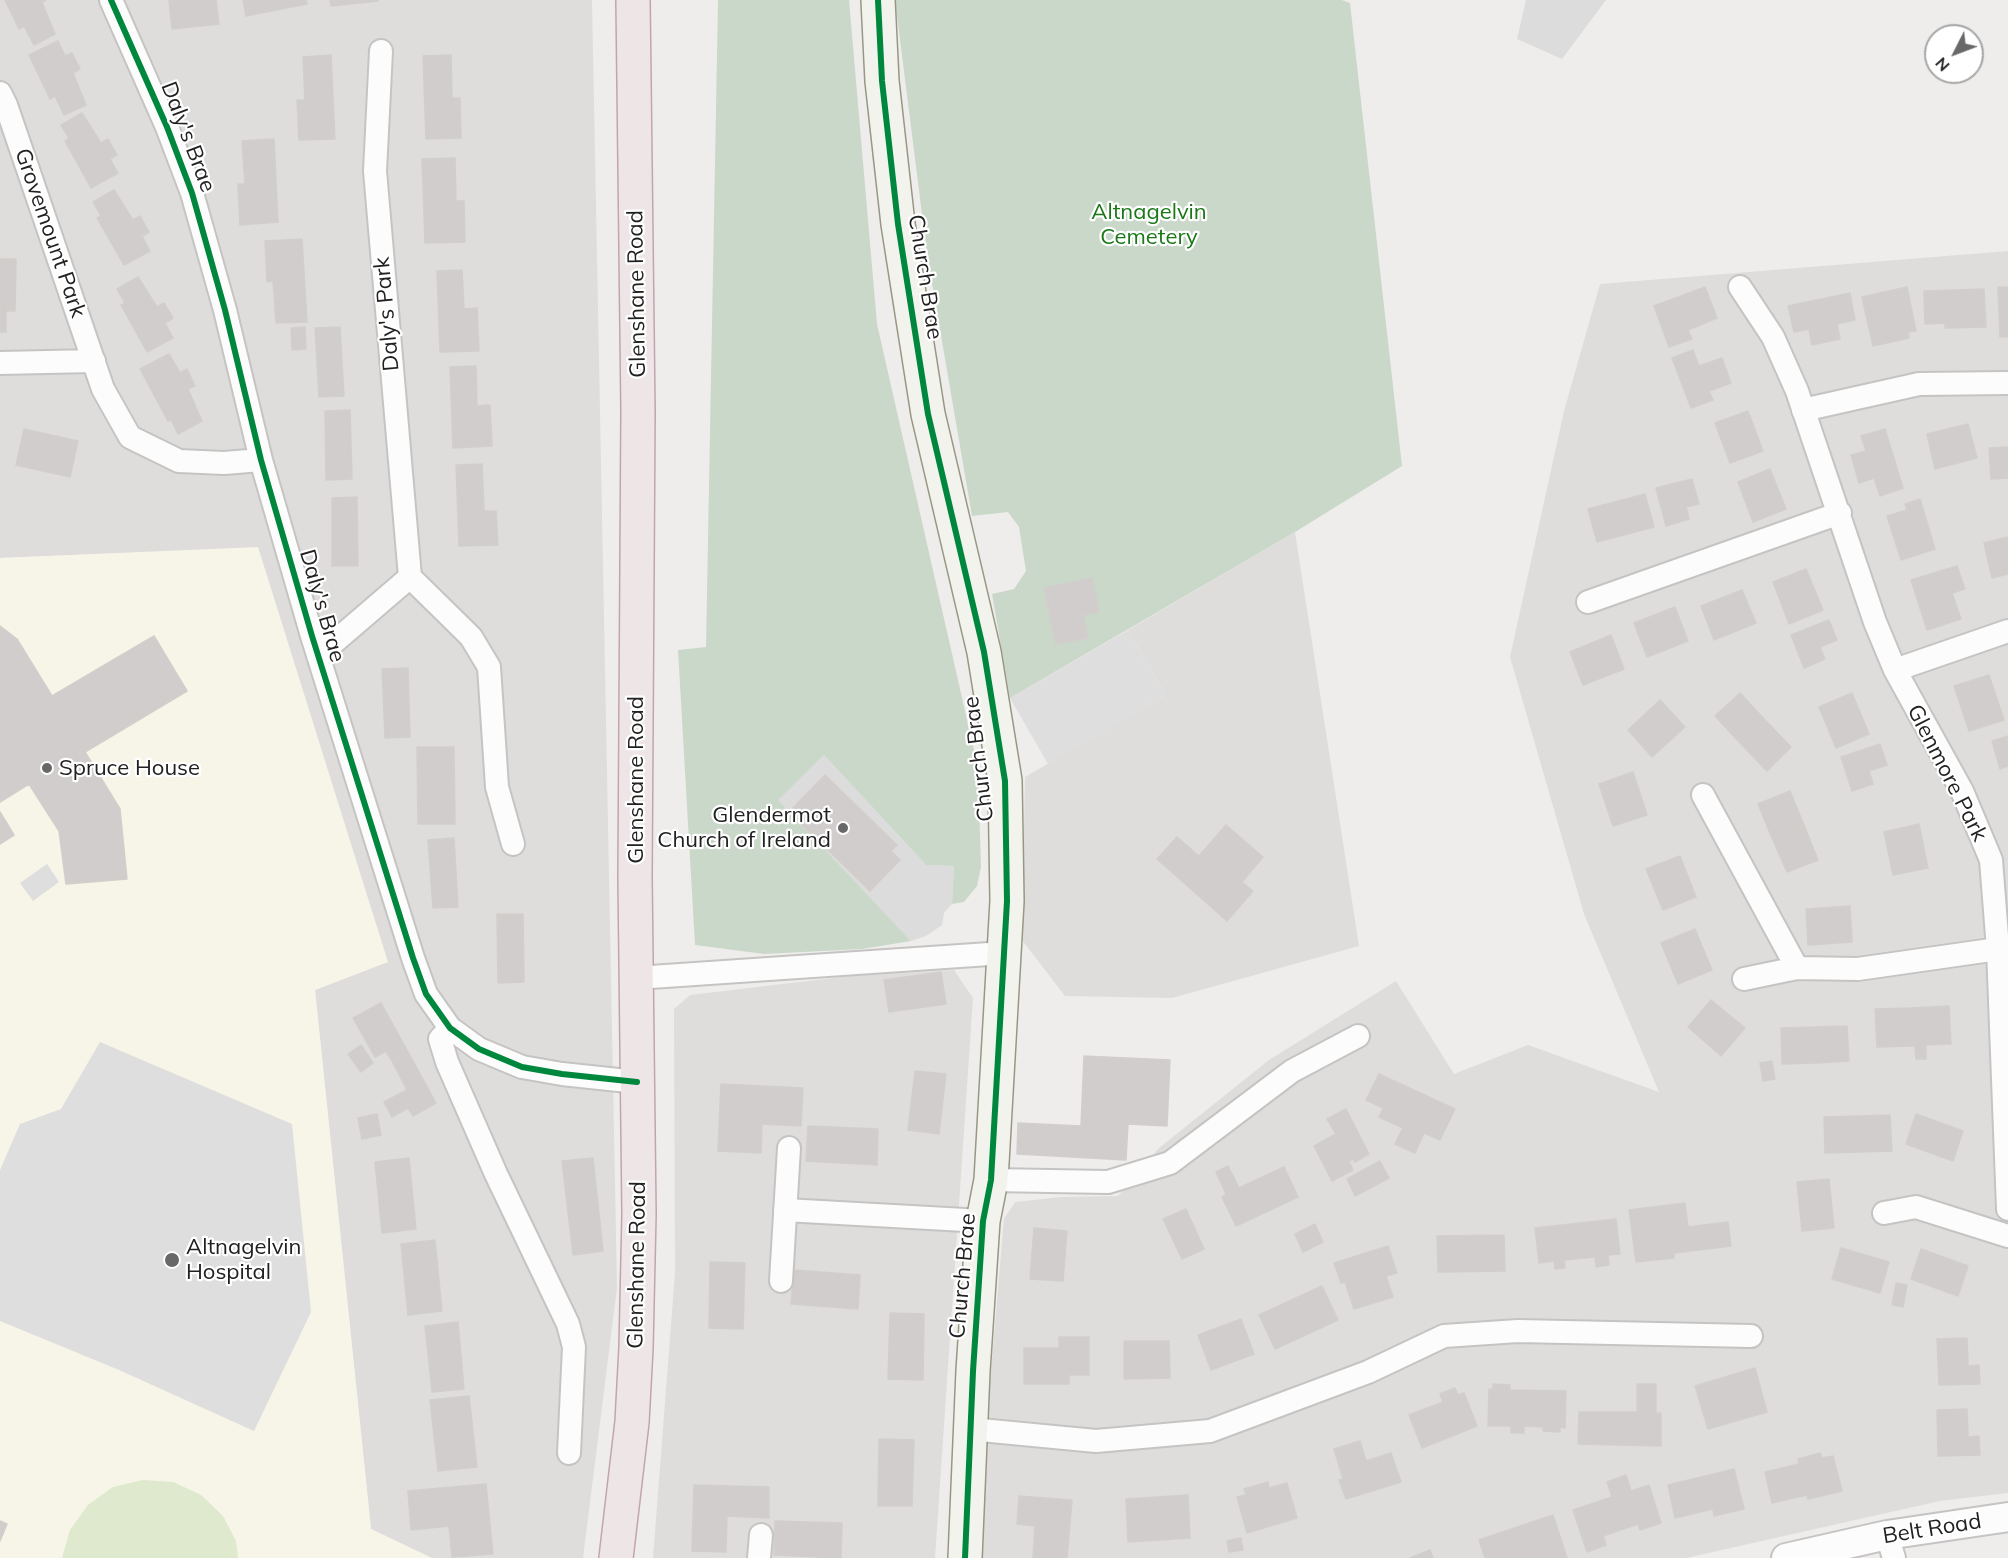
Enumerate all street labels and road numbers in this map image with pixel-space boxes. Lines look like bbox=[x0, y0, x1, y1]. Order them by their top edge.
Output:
street label: Daly's Brae bbox=[155, 78, 221, 196]
street label: Grovemount Park bbox=[9, 145, 91, 321]
street label: Glenshane Road bbox=[622, 210, 652, 378]
street label: Church Brae bbox=[902, 213, 948, 341]
street label: Daly's Park bbox=[369, 256, 405, 372]
street label: Daly's Brae bbox=[293, 547, 351, 665]
street label: Church Brae bbox=[958, 695, 1000, 823]
street label: Glenshane Road bbox=[623, 696, 649, 864]
street label: Glenmore Park bbox=[1901, 700, 1993, 846]
street label: Glenshane Road bbox=[622, 1181, 652, 1349]
street label: Church Brae bbox=[944, 1212, 982, 1340]
street label: Belt Road bbox=[1881, 1508, 1983, 1550]

